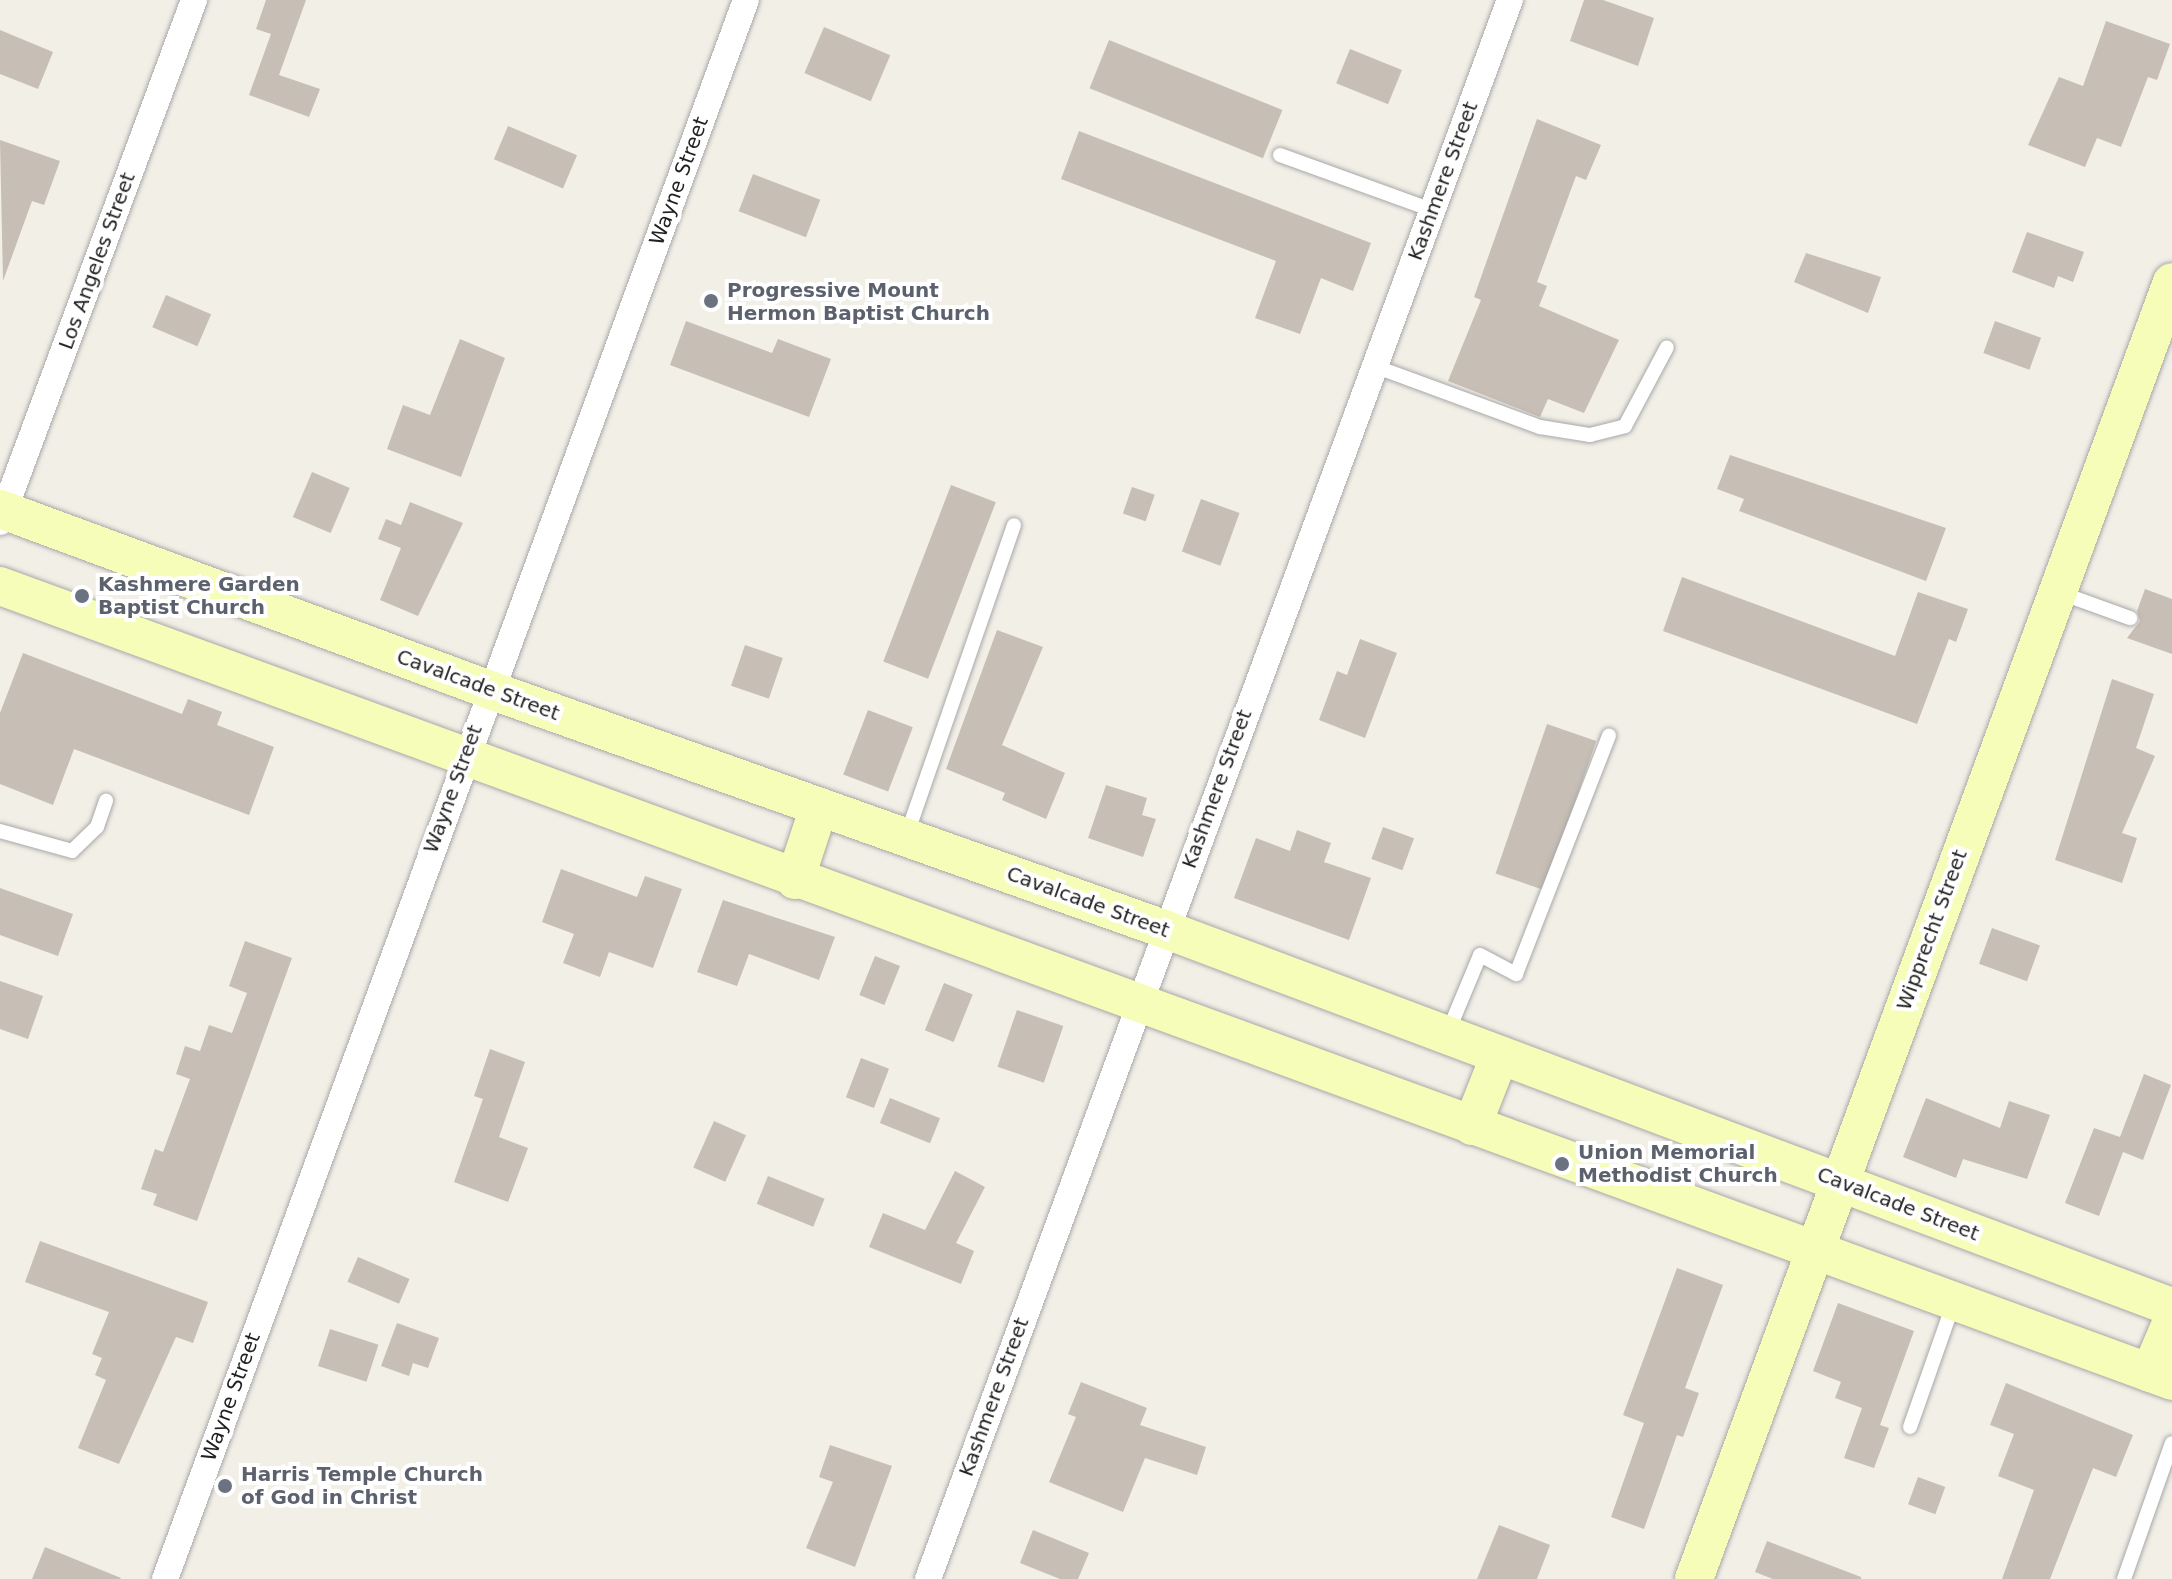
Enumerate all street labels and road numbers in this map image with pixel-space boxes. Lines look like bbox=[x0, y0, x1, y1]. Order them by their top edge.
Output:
street label: Kashmere Street bbox=[1403, 98, 1483, 264]
street label: Wayne Street bbox=[645, 114, 713, 248]
street label: Los Angeles Street bbox=[54, 169, 140, 353]
street label: Cavalcade Street bbox=[393, 644, 563, 726]
street label: Kashmere Street bbox=[1177, 706, 1257, 872]
street label: Wayne Street bbox=[419, 722, 487, 856]
street label: Wipprecht Street bbox=[1892, 846, 1972, 1014]
street label: Cavalcade Street bbox=[1003, 861, 1173, 943]
street label: Cavalcade Street bbox=[1814, 1162, 1982, 1246]
street label: Kashmere Street bbox=[954, 1314, 1034, 1480]
street label: Wayne Street bbox=[197, 1330, 265, 1464]

